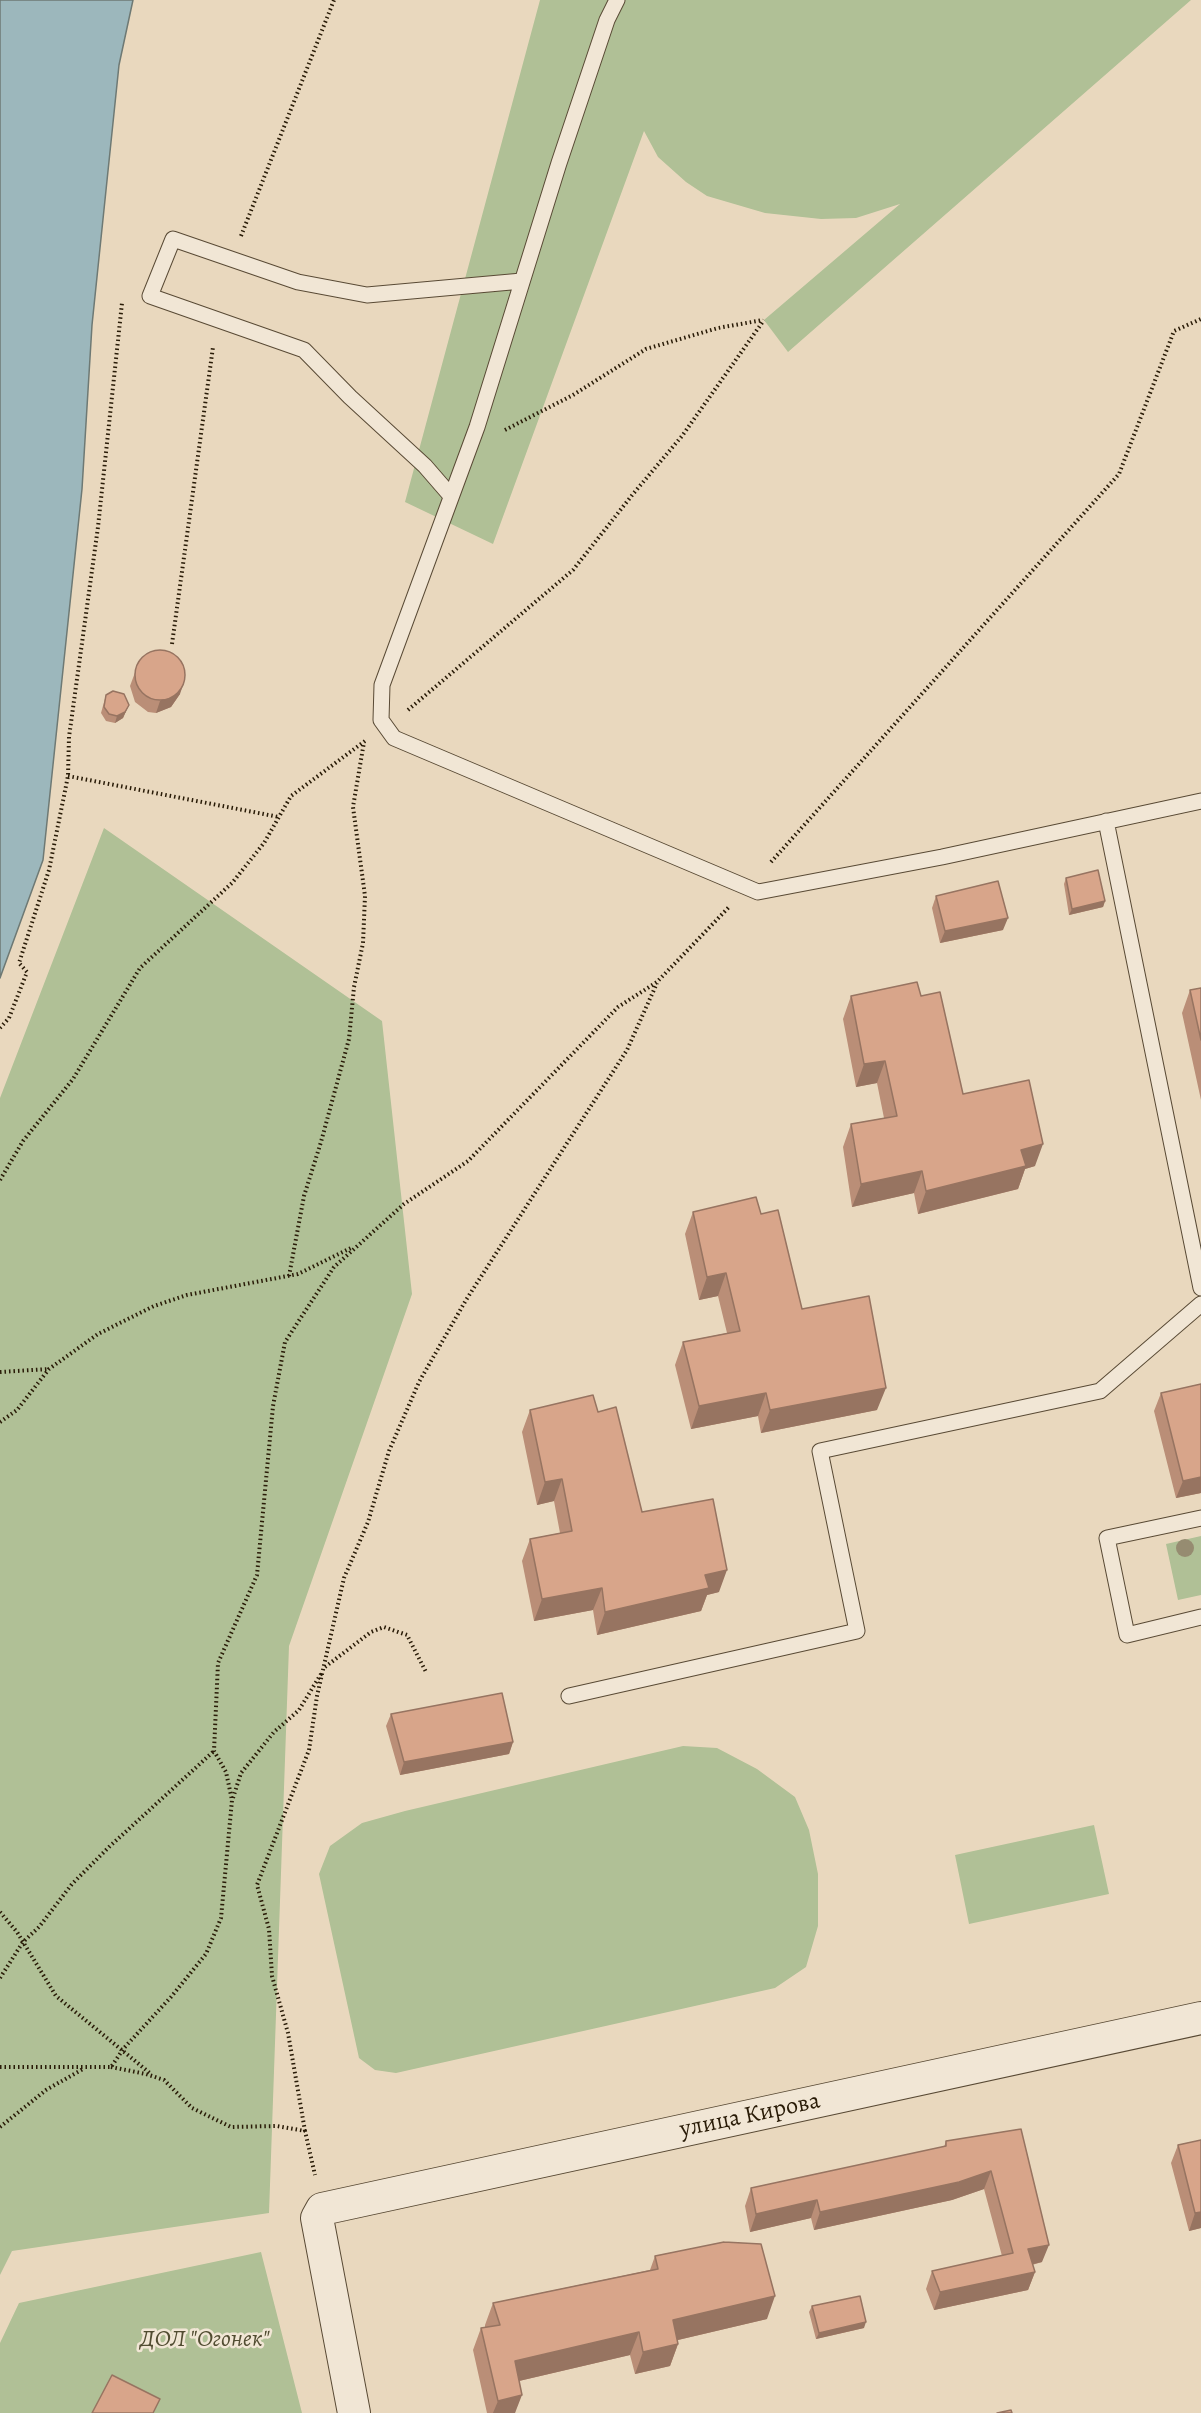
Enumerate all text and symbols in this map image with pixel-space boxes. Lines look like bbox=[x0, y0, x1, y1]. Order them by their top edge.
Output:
street label: улица Кирова bbox=[677, 2087, 823, 2145]
park label: ДОЛ "Огонек" bbox=[140, 2326, 270, 2354]

